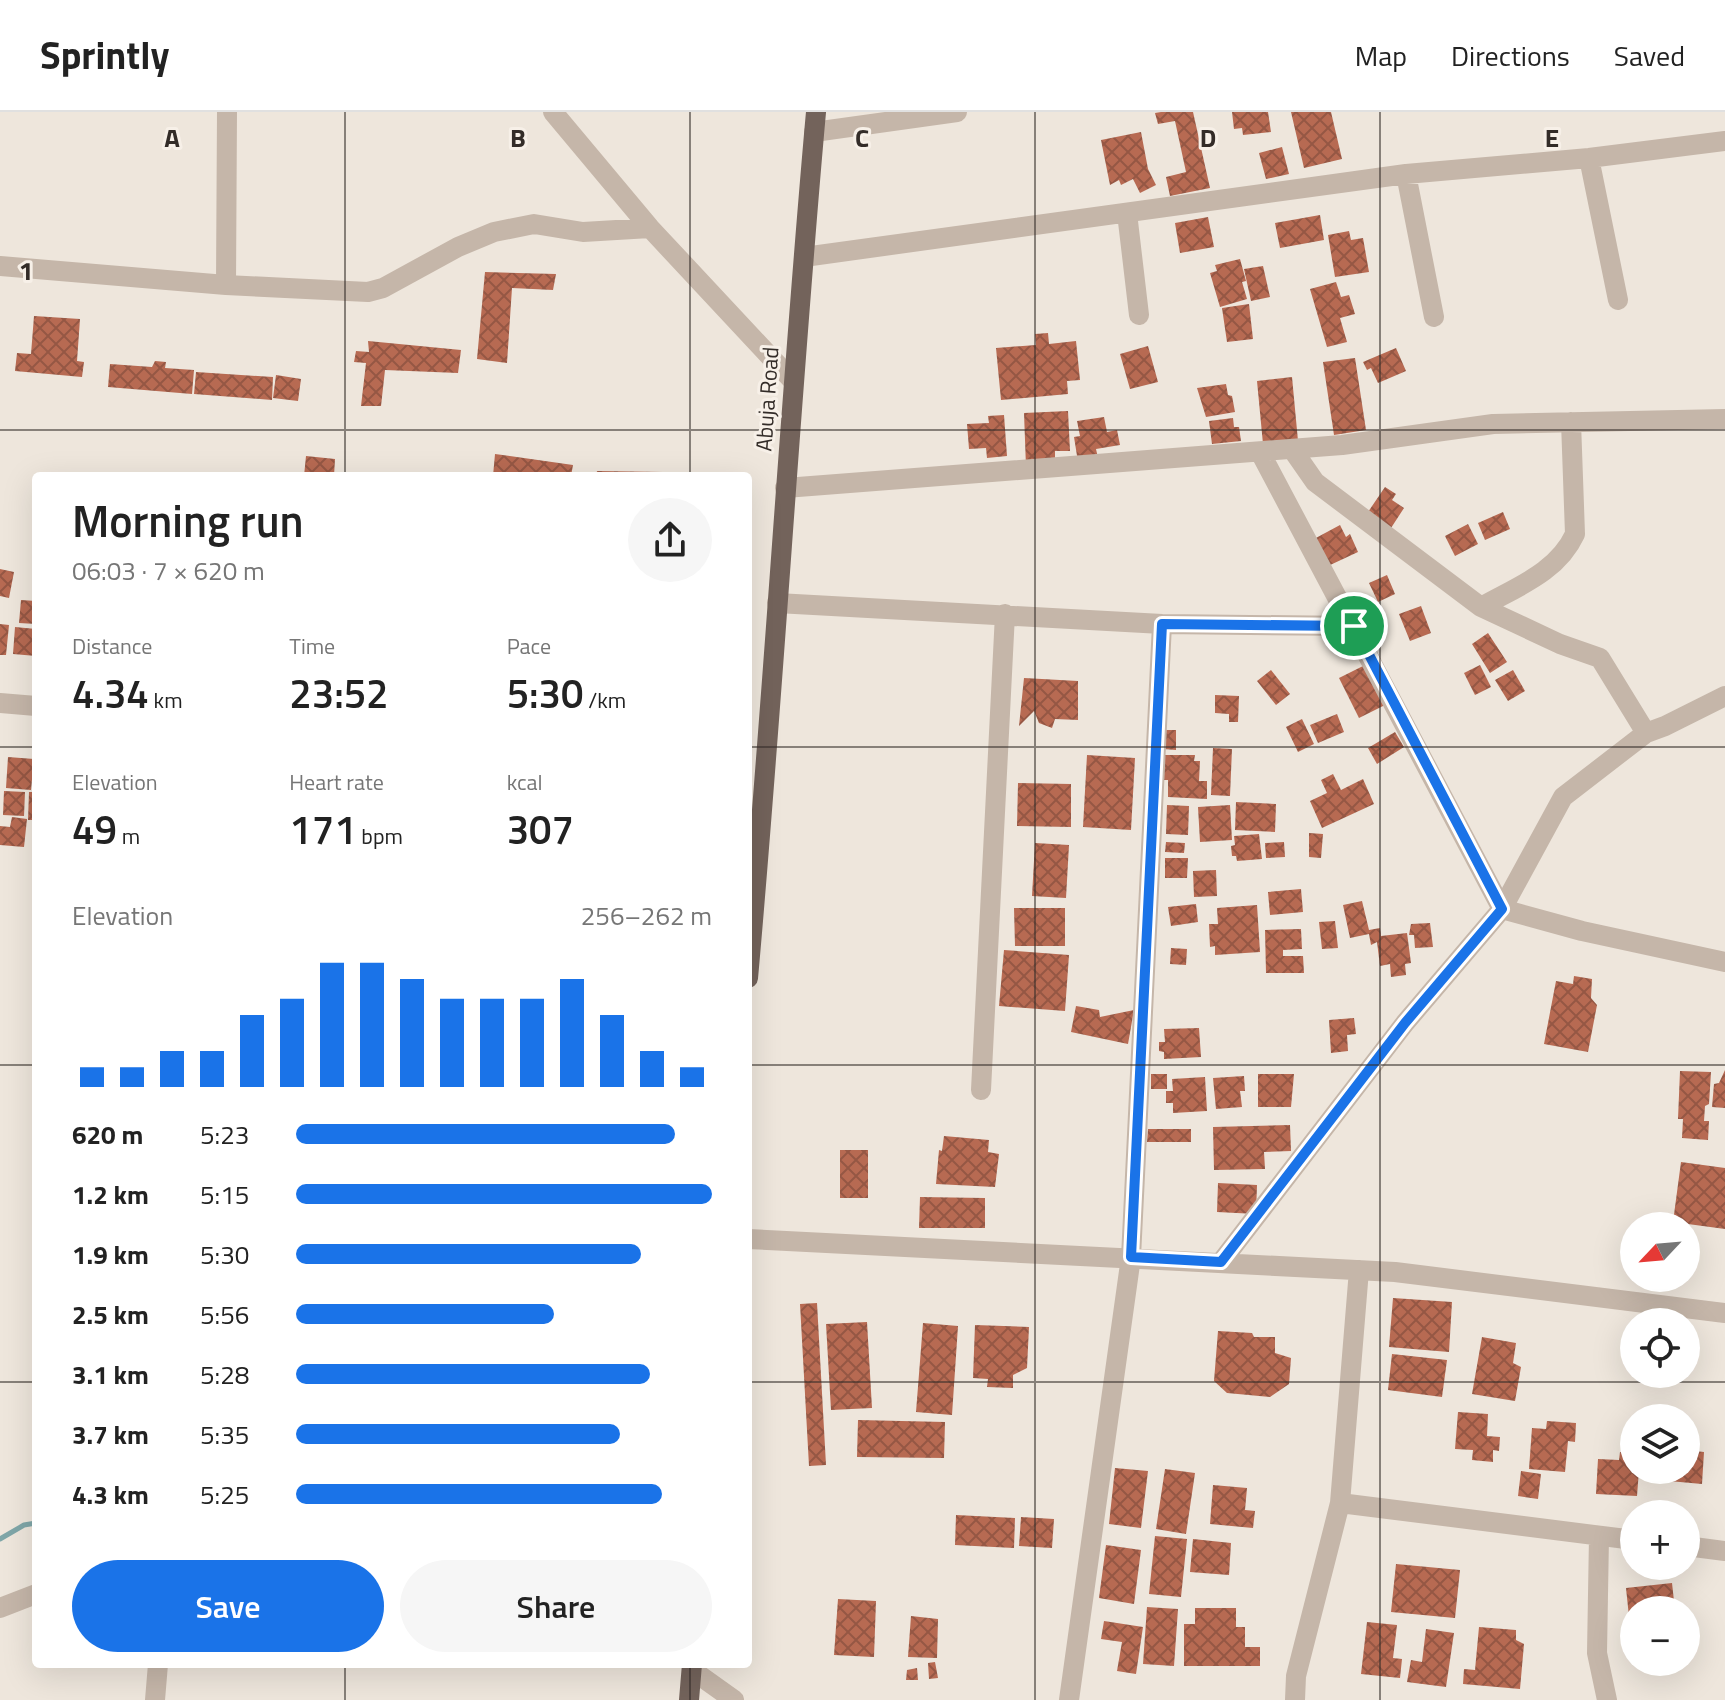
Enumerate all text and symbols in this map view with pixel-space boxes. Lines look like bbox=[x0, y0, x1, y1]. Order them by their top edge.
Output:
text: Sprintly bbox=[40, 26, 169, 84]
text: Map bbox=[1355, 34, 1407, 77]
text: Directions bbox=[1451, 34, 1570, 77]
text: Saved bbox=[1614, 34, 1685, 77]
text: A bbox=[164, 118, 180, 157]
text: B bbox=[510, 118, 526, 157]
text: C bbox=[855, 118, 869, 157]
text: D bbox=[1200, 118, 1216, 157]
text: E bbox=[1545, 118, 1559, 157]
text: 1 bbox=[19, 251, 33, 290]
street label: Abuja Road bbox=[746, 346, 788, 452]
text: Morning run bbox=[72, 487, 304, 554]
button: share bbox=[628, 498, 712, 582]
text: 06:03 · 7 × 620 m bbox=[72, 551, 265, 590]
pin bbox=[1320, 592, 1388, 660]
icon: arrive bbox=[1332, 604, 1376, 648]
text: Distance bbox=[72, 629, 152, 663]
text: Time bbox=[289, 629, 335, 663]
text: Pace bbox=[507, 629, 551, 663]
text: 4.34 bbox=[72, 663, 149, 724]
text: 23:52 bbox=[289, 663, 389, 724]
text: 5:30 bbox=[507, 663, 583, 724]
text: km bbox=[149, 683, 183, 717]
text: /km bbox=[583, 683, 626, 717]
text: Elevation bbox=[72, 765, 158, 799]
text: Heart rate bbox=[289, 765, 384, 799]
text: kcal bbox=[507, 765, 543, 799]
text: 49 bbox=[72, 799, 117, 860]
text: 171 bbox=[289, 799, 357, 860]
text: 307 bbox=[507, 799, 574, 860]
text: m bbox=[117, 819, 140, 853]
text: bpm bbox=[357, 819, 403, 853]
text: Elevation bbox=[72, 896, 173, 935]
text: 256–262 m bbox=[581, 896, 712, 935]
text: 620 m bbox=[72, 1115, 143, 1154]
text: 5:23 bbox=[200, 1115, 249, 1154]
text: 1.2 km bbox=[72, 1175, 149, 1214]
text: 5:15 bbox=[200, 1175, 249, 1214]
north arrow bbox=[1620, 1212, 1700, 1292]
map controls bbox=[1620, 1212, 1700, 1676]
text: 1.9 km bbox=[72, 1235, 149, 1274]
text: 5:30 bbox=[200, 1235, 249, 1274]
text: 2.5 km bbox=[72, 1295, 149, 1334]
text: 5:56 bbox=[200, 1295, 249, 1334]
button: locate bbox=[1620, 1308, 1700, 1388]
text: 3.1 km bbox=[72, 1355, 149, 1394]
text: 5:28 bbox=[200, 1355, 249, 1394]
button: layers bbox=[1620, 1404, 1700, 1484]
text: 3.7 km bbox=[72, 1415, 149, 1454]
text: 5:35 bbox=[200, 1415, 249, 1454]
text: 4.3 km bbox=[72, 1475, 149, 1514]
text: 5:25 bbox=[200, 1475, 249, 1514]
button: + bbox=[1620, 1500, 1700, 1580]
button: Save bbox=[72, 1560, 384, 1652]
button: Share bbox=[400, 1560, 712, 1652]
button: − bbox=[1620, 1596, 1700, 1676]

